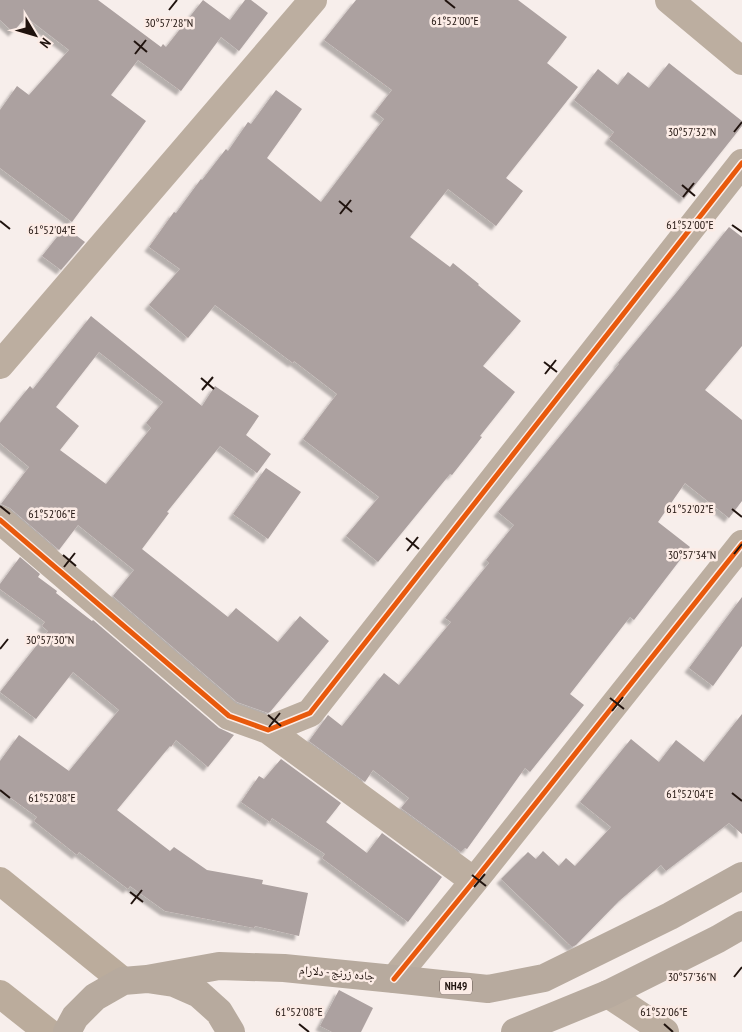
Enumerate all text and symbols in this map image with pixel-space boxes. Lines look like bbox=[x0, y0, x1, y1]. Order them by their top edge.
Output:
north arrow bbox=[10, 10, 60, 60]
text: 61°52'00"E bbox=[431, 13, 479, 28]
text: 30°57'28"N bbox=[145, 15, 193, 30]
text: N bbox=[36, 34, 55, 52]
text: 30°57'32"N bbox=[668, 124, 716, 139]
text: 61°52'00"E bbox=[666, 217, 714, 232]
text: 61°52'04"E bbox=[28, 222, 76, 237]
text: 61°52'02"E bbox=[666, 501, 714, 516]
text: 61°52'06"E bbox=[28, 506, 76, 521]
text: 30°57'34"N bbox=[668, 547, 716, 562]
text: 30°57'30"N bbox=[26, 632, 74, 647]
text: 61°52'04"E bbox=[666, 786, 714, 801]
text: 61°52'08"E bbox=[28, 790, 76, 805]
street label: جاده زرنج - دلارام bbox=[299, 962, 376, 984]
text: 30°57'36"N bbox=[668, 969, 716, 984]
road number: NH49 bbox=[440, 978, 472, 994]
text: 61°52'08"E bbox=[275, 1004, 323, 1019]
text: 61°52'06"E bbox=[640, 1004, 688, 1019]

